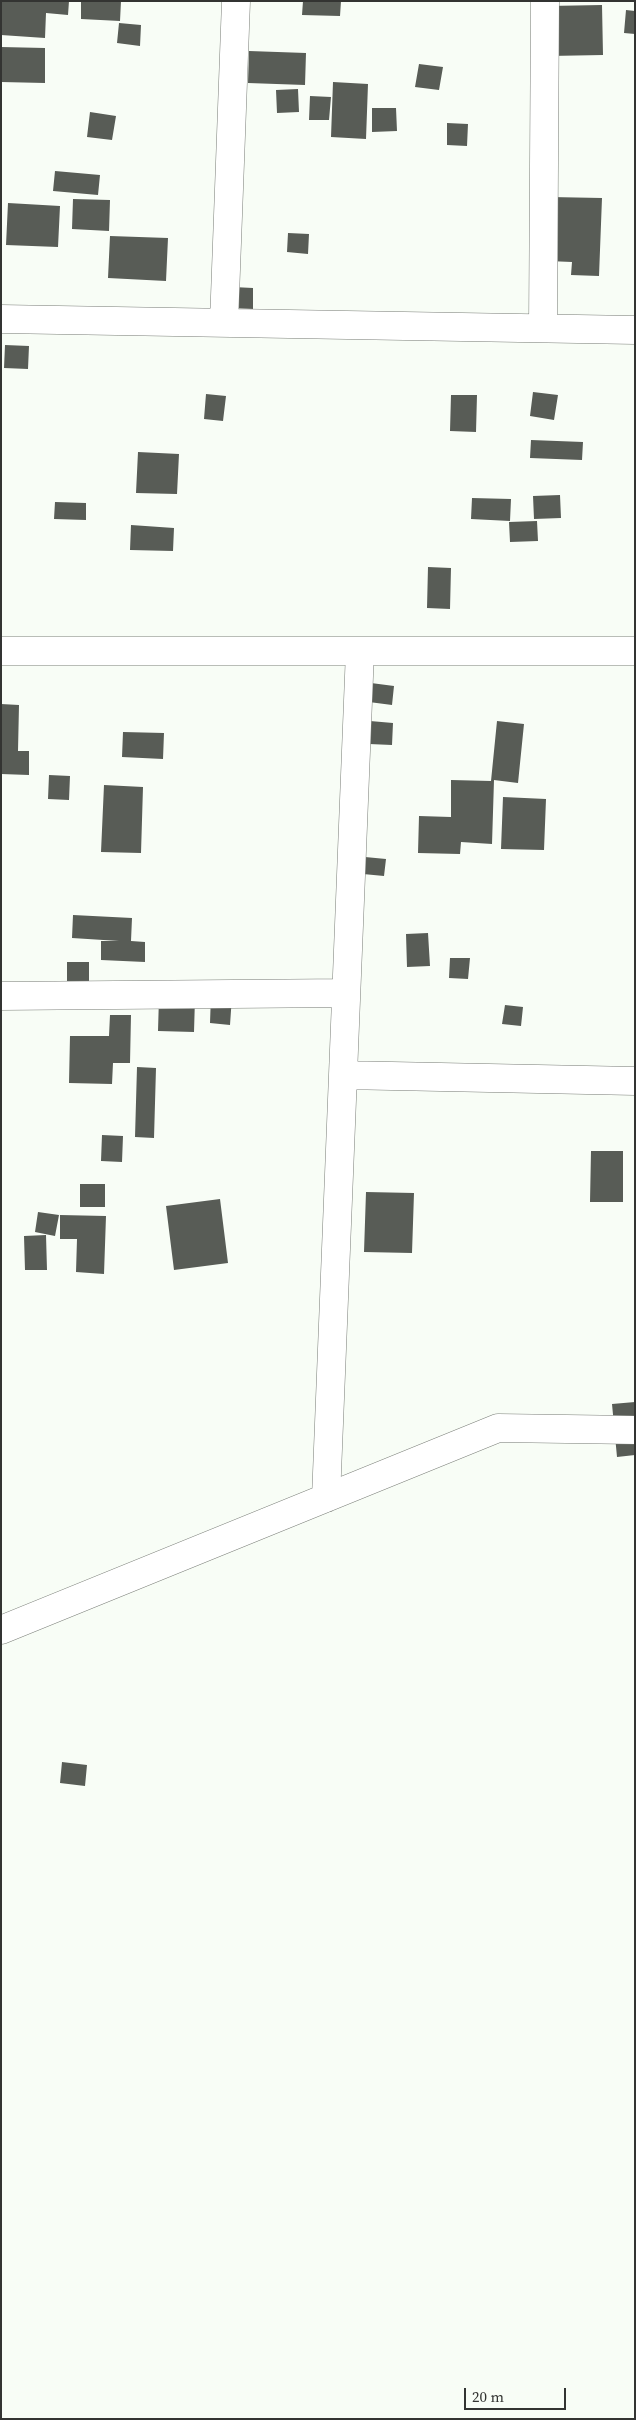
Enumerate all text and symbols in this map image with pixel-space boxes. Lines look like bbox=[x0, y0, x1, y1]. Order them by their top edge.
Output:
scale bar bbox=[466, 2378, 568, 2410]
text: 20 m bbox=[472, 2386, 504, 2407]

